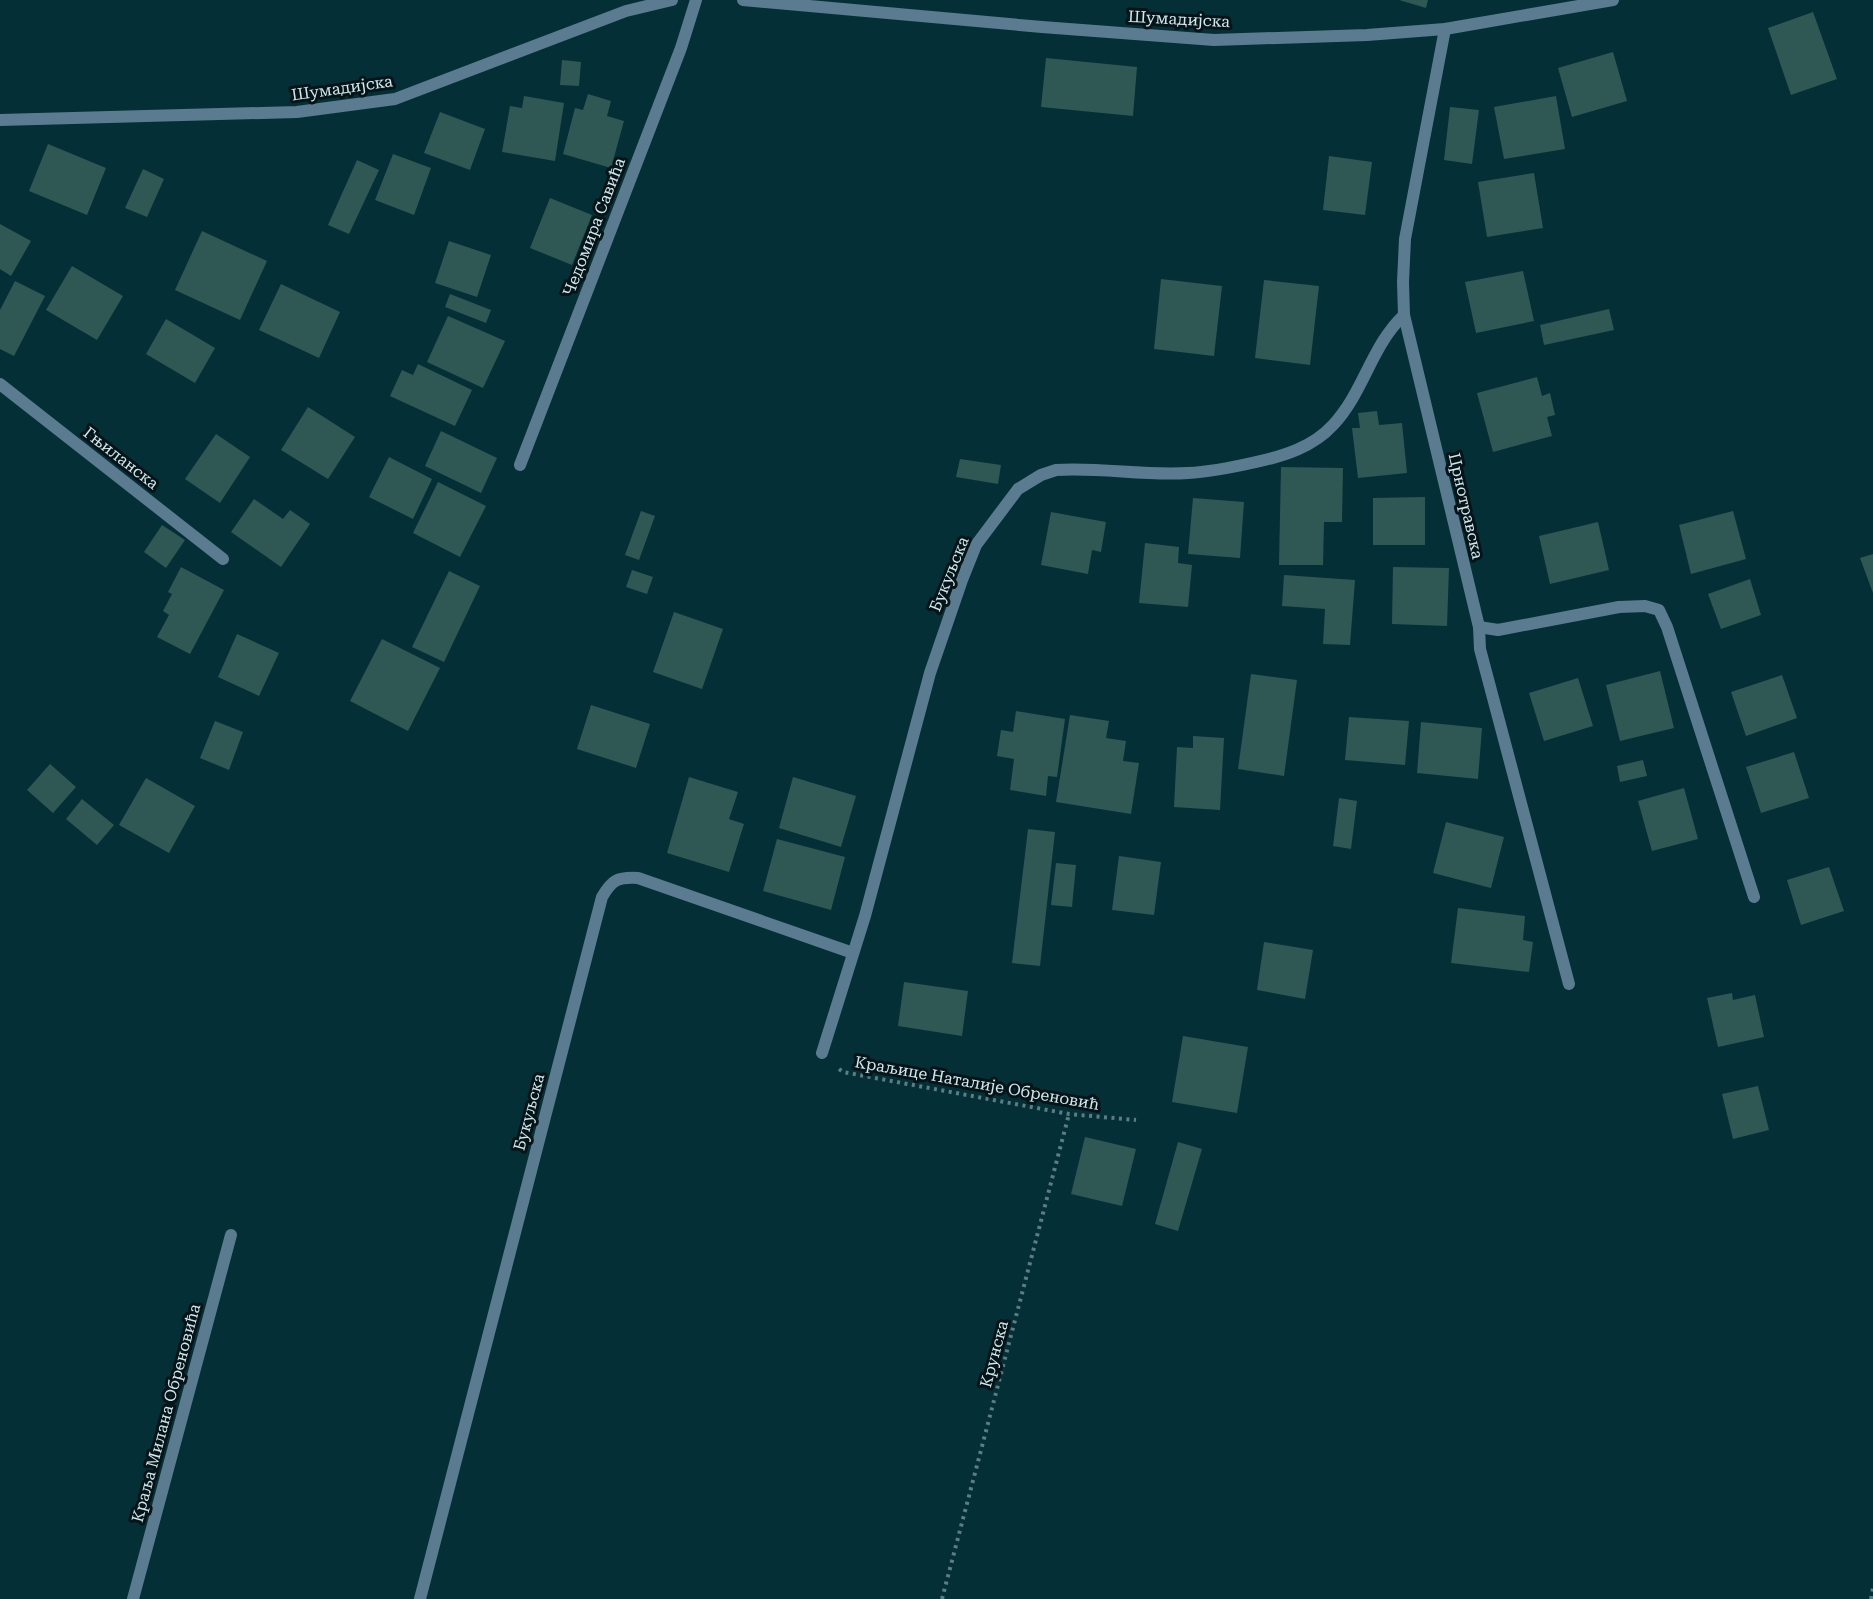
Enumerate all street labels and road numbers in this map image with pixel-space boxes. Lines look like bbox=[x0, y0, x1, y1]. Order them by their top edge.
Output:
street label: Шумадијска bbox=[1127, 7, 1231, 31]
street label: Шумадијска bbox=[290, 71, 394, 105]
street label: Чедомира Савића bbox=[559, 155, 629, 299]
street label: Гњиланска bbox=[80, 423, 163, 493]
street label: Црнотравска bbox=[1445, 451, 1487, 561]
street label: Букуљска bbox=[925, 534, 973, 614]
street label: Краљице Наталије Обреновић bbox=[853, 1052, 1101, 1114]
street label: Букуљска bbox=[510, 1071, 548, 1153]
street label: Краља Милана Обреновића bbox=[128, 1301, 204, 1524]
street label: Крунска bbox=[976, 1318, 1012, 1390]

